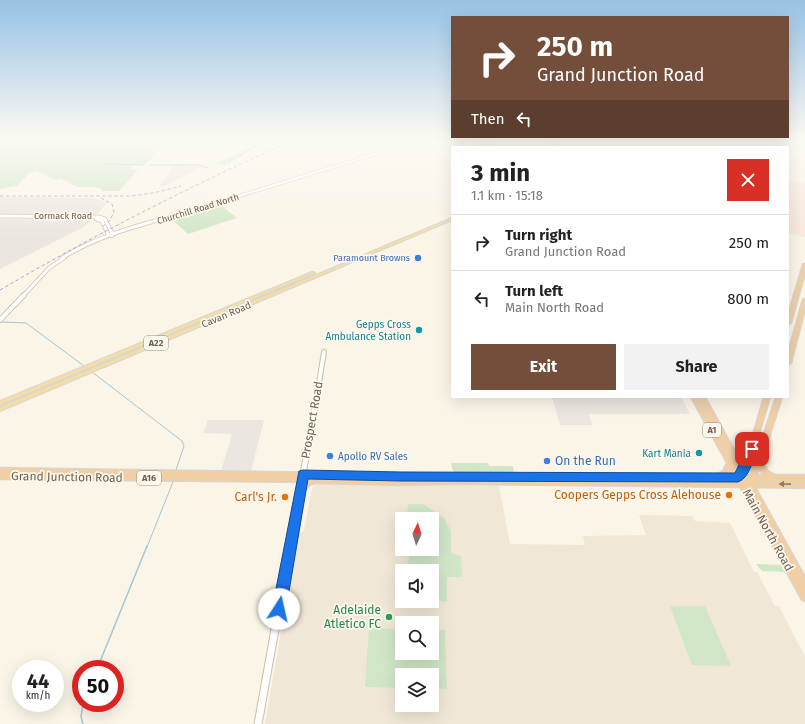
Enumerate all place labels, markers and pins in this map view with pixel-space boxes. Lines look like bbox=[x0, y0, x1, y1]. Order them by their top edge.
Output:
place label: Paramount Browns bbox=[333, 253, 410, 263]
marker: Paramount Browns bbox=[413, 253, 423, 263]
place label: Gepps Cross Ambulance Station bbox=[326, 319, 411, 343]
marker: Gepps Cross Ambulance Station bbox=[414, 325, 424, 335]
pin bbox=[735, 432, 769, 466]
place label: Kart Mania bbox=[642, 448, 691, 460]
marker: Kart Mania bbox=[694, 448, 704, 458]
marker: Apollo RV Sales bbox=[325, 451, 335, 461]
place label: Apollo RV Sales bbox=[338, 451, 408, 463]
place label: On the Run bbox=[555, 454, 616, 468]
marker: On the Run bbox=[542, 456, 552, 466]
place label: Coopers Gepps Cross Alehouse bbox=[554, 488, 721, 502]
place label: Carl's Jr. bbox=[234, 490, 277, 504]
marker: Coopers Gepps Cross Alehouse bbox=[724, 490, 734, 500]
marker: Carl's Jr. bbox=[280, 492, 290, 502]
place label: Adelaide Atletico FC bbox=[324, 603, 381, 631]
marker: Adelaide Atletico FC bbox=[384, 612, 394, 622]

